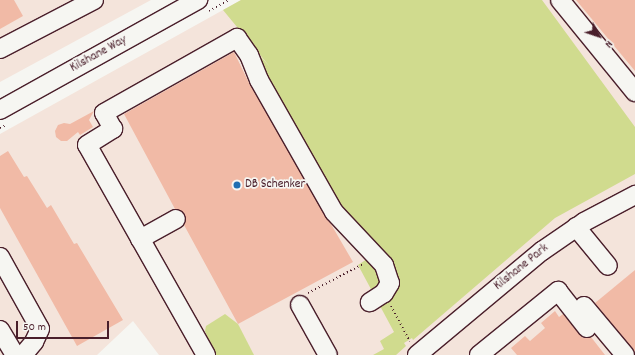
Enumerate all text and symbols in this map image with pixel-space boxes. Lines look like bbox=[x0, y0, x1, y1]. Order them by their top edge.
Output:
north arrow bbox=[579, 16, 619, 56]
street label: Kilshane Way bbox=[68, 33, 130, 77]
text: N bbox=[600, 36, 616, 51]
place label: DB Schenker bbox=[245, 177, 305, 193]
marker: DB Schenker bbox=[232, 180, 242, 190]
street label: Kilshane Park bbox=[492, 241, 552, 295]
scale bar bbox=[18, 313, 111, 339]
text: 50 m bbox=[23, 319, 46, 336]

